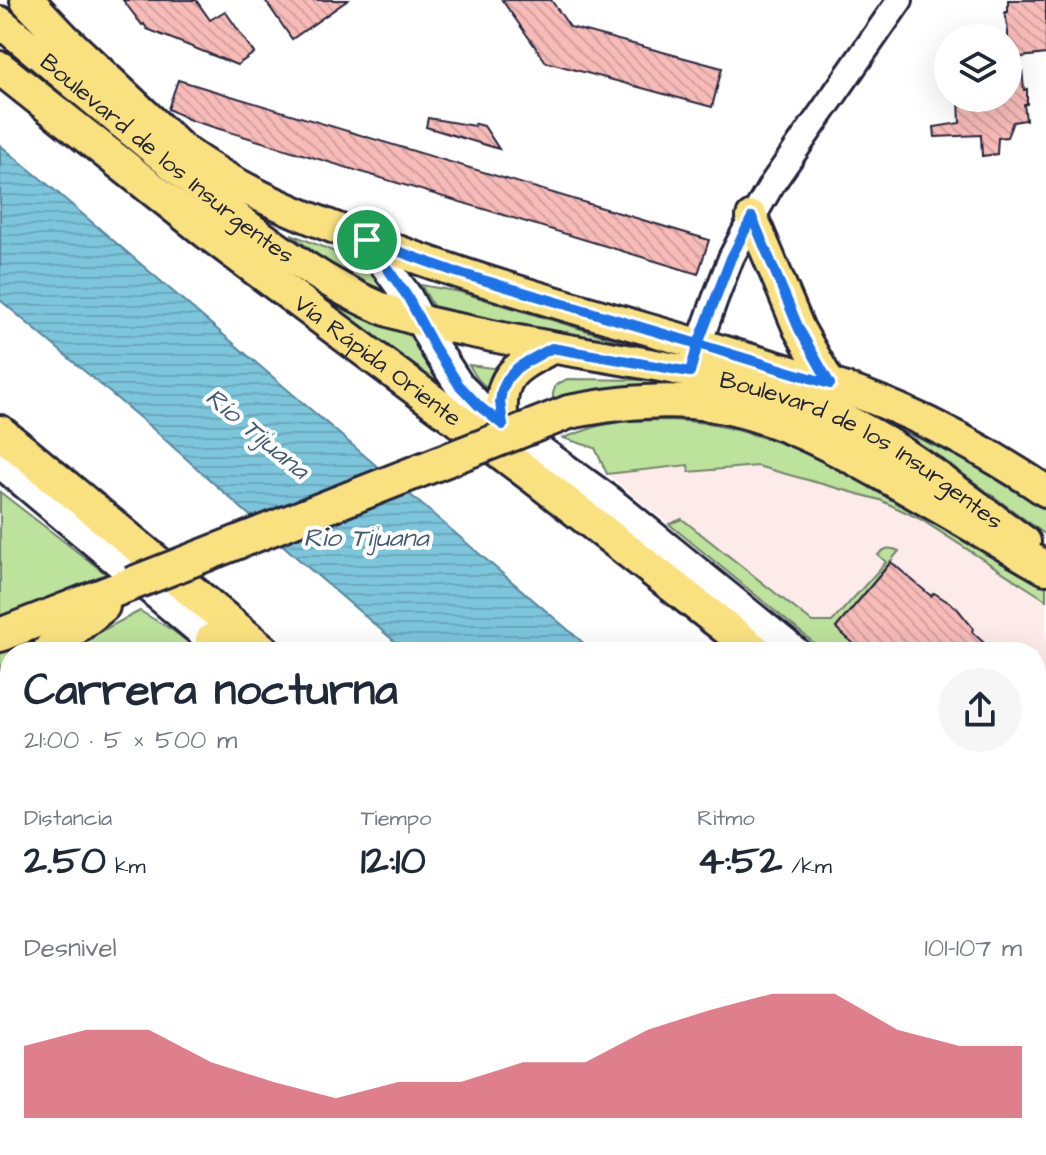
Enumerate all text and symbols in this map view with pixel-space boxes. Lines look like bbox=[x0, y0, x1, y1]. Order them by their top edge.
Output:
map controls bbox=[934, 24, 1022, 112]
button: layers bbox=[934, 24, 1022, 112]
street label: Boulevard de los Insurgentes bbox=[32, 46, 301, 273]
pin bbox=[333, 206, 401, 274]
icon: arrive bbox=[345, 218, 389, 262]
street label: Vía Rápida Oriente bbox=[287, 287, 468, 435]
street label: Boulevard de los Insurgentes bbox=[716, 363, 1010, 538]
water label: Río Tijuana bbox=[198, 380, 318, 489]
water label: Rio Tijuana bbox=[304, 520, 430, 556]
text: Carrera nocturna bbox=[24, 661, 398, 722]
button: share bbox=[938, 668, 1022, 752]
text: 21:00 · 5 × 500 m bbox=[24, 722, 237, 758]
text: Distancia bbox=[24, 803, 112, 834]
text: Tiempo bbox=[361, 803, 431, 834]
text: Ritmo bbox=[697, 803, 755, 834]
text: 2.50 bbox=[24, 834, 106, 889]
text: 12:10 bbox=[361, 834, 426, 889]
text: 4:52 bbox=[697, 834, 782, 889]
text: km bbox=[106, 851, 146, 882]
text: /km bbox=[782, 851, 832, 882]
text: Desnivel bbox=[24, 930, 117, 966]
text: 101–107 m bbox=[925, 930, 1022, 966]

